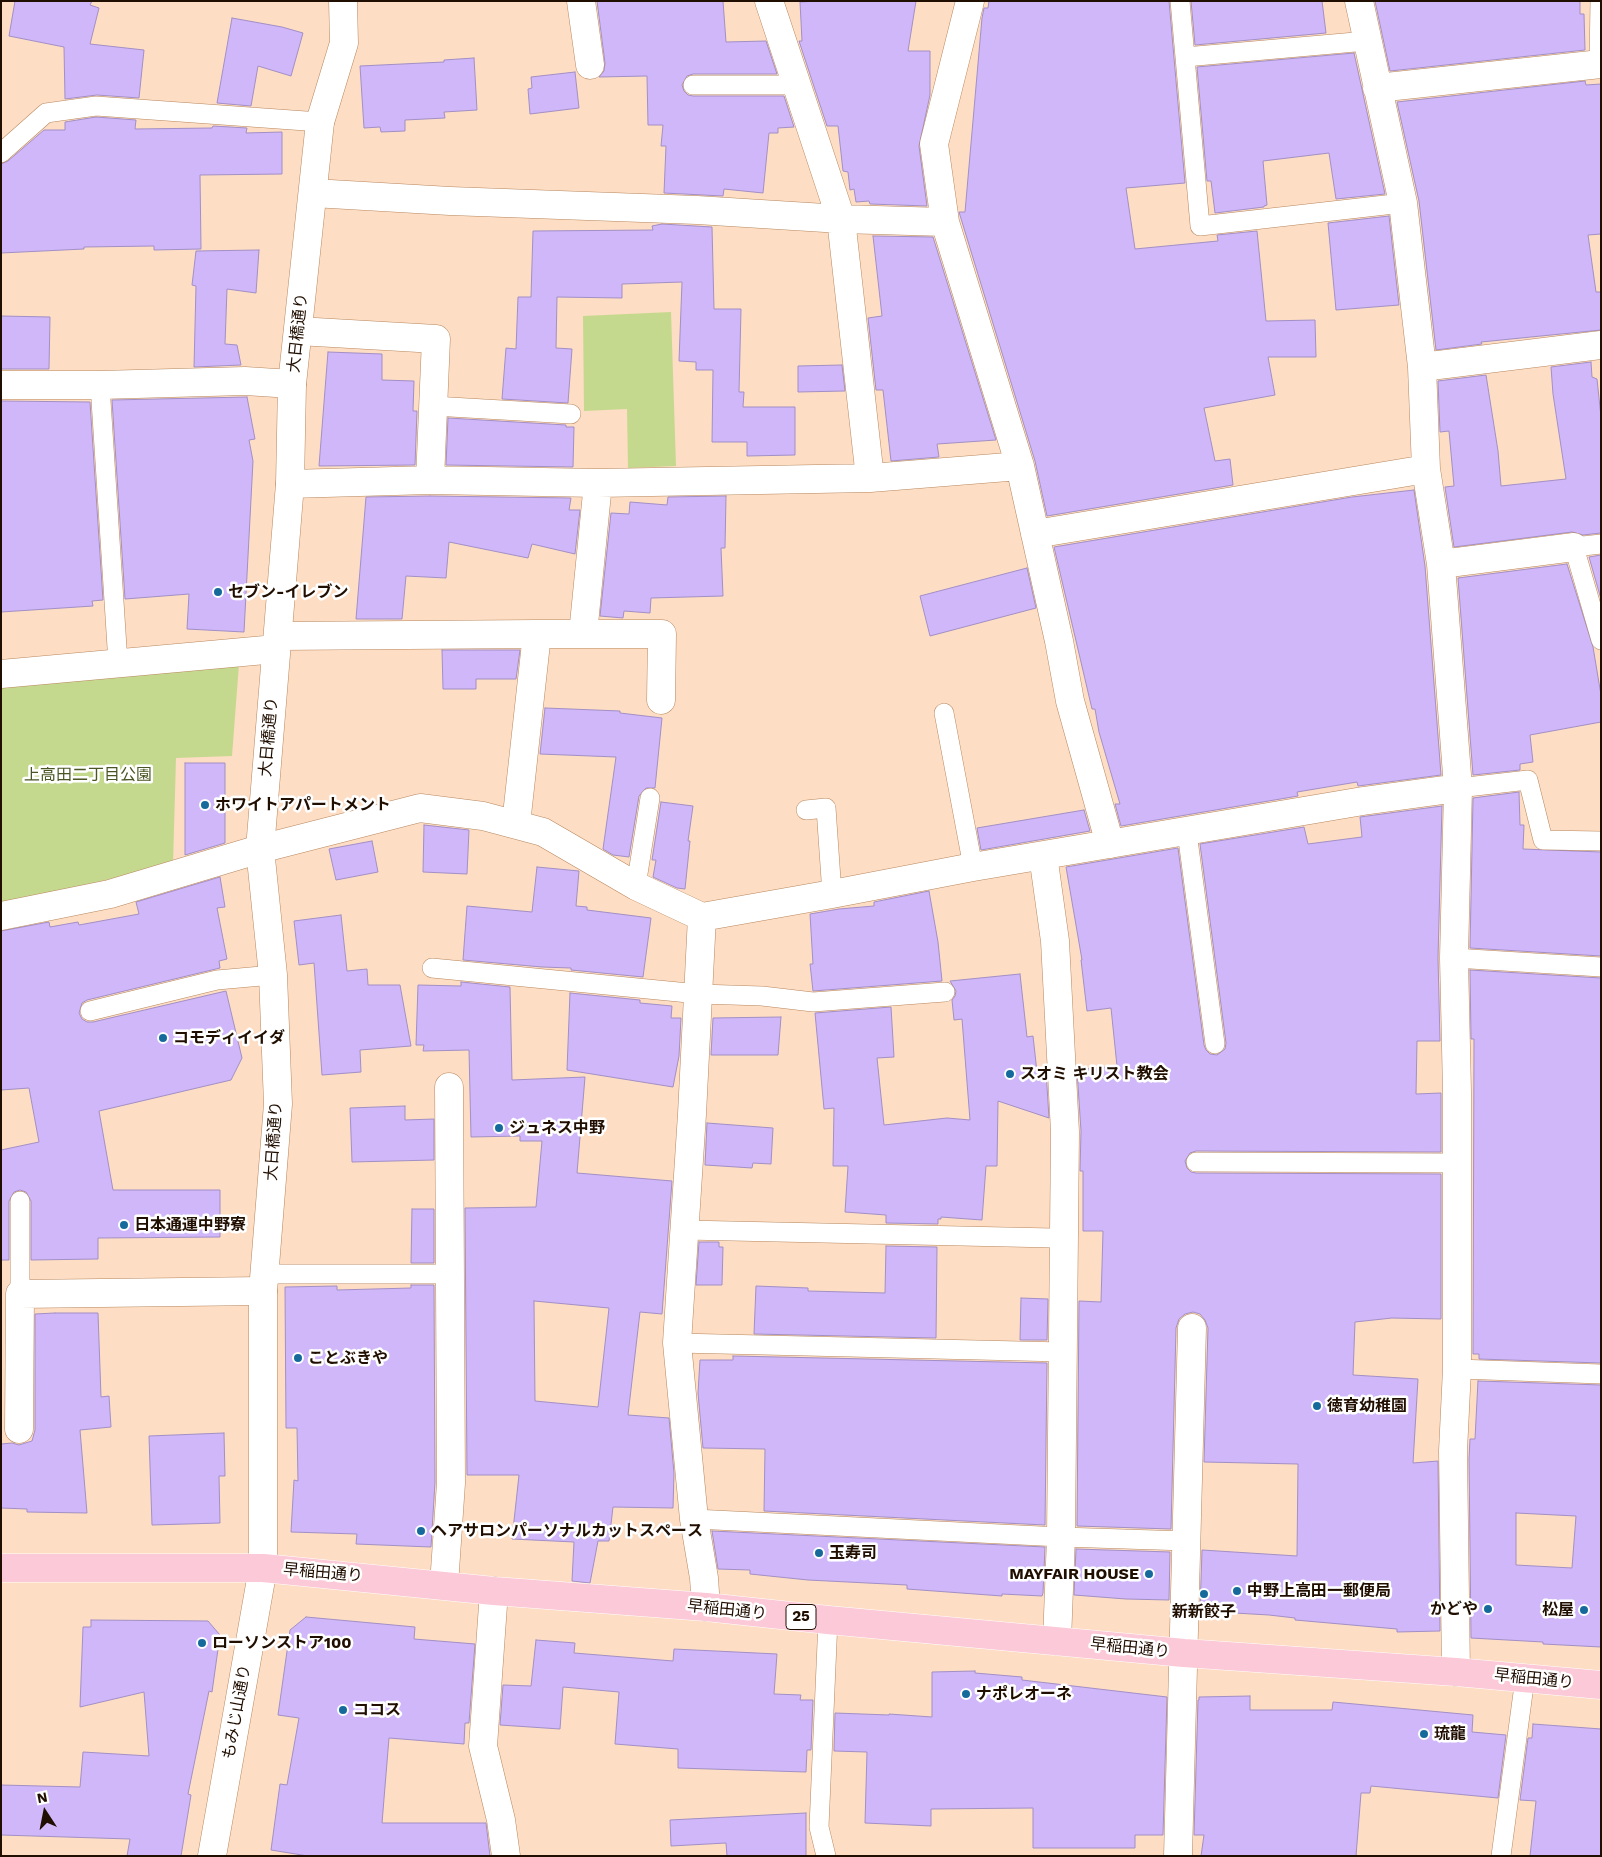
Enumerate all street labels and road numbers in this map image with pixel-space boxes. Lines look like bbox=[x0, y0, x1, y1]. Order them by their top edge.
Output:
street label: 大日橋通り bbox=[284, 292, 312, 374]
street label: 大日橋通り bbox=[256, 696, 282, 778]
street label: 大日橋通り bbox=[262, 1100, 286, 1182]
street label: 早稲田通り bbox=[282, 1560, 364, 1586]
street label: 早稲田通り bbox=[686, 1596, 768, 1624]
road number: 25 bbox=[786, 1604, 816, 1630]
street label: 早稲田通り bbox=[1089, 1634, 1171, 1662]
street label: もみじ山通り bbox=[219, 1663, 255, 1761]
street label: 早稲田通り bbox=[1493, 1665, 1575, 1693]

